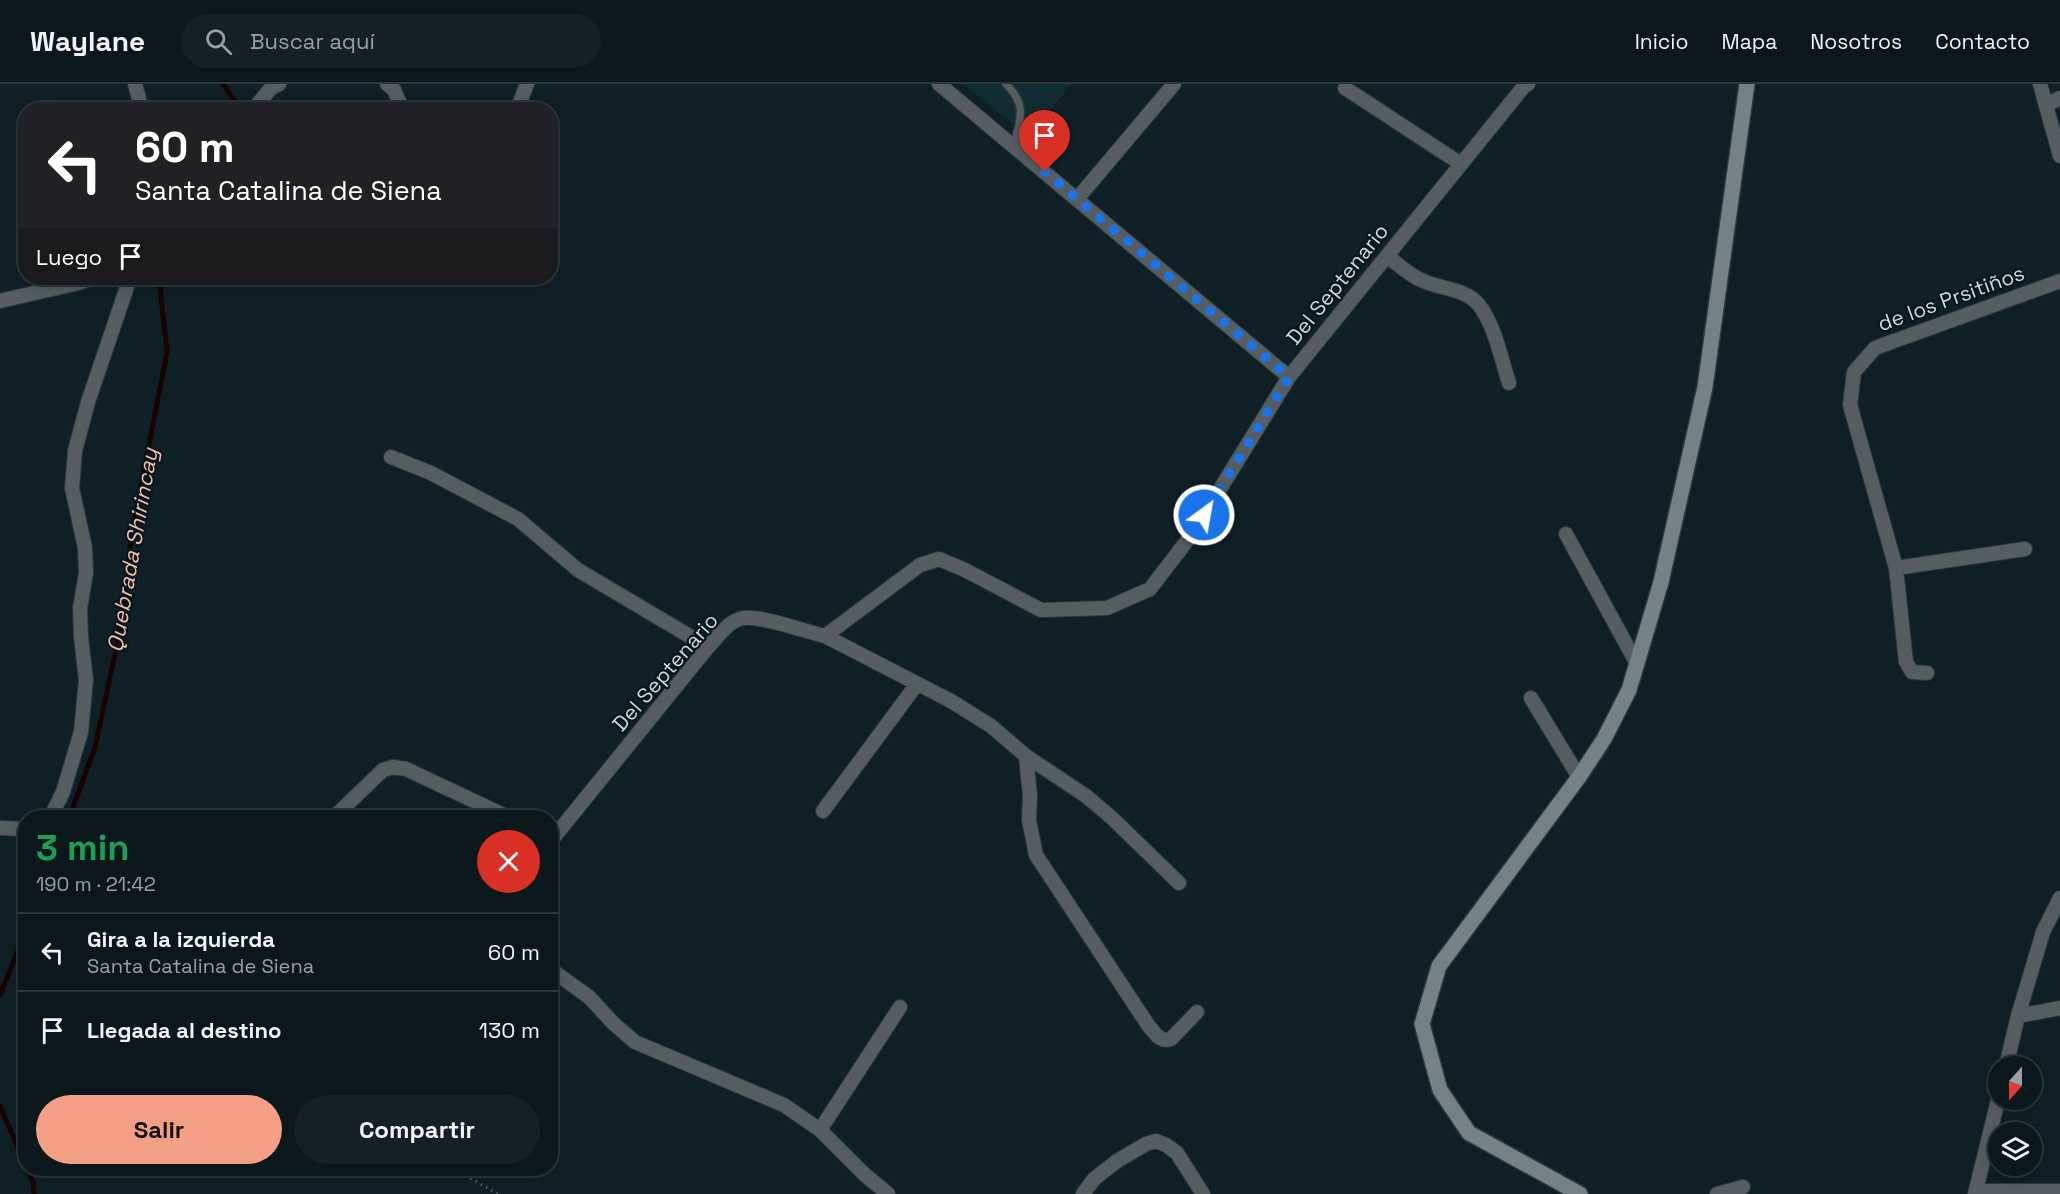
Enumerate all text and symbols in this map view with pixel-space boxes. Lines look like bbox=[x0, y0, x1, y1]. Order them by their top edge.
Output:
search box bbox=[181, 14, 601, 68]
text: Waylane bbox=[30, 23, 145, 59]
icon: search bbox=[202, 25, 235, 58]
text: Buscar aquí bbox=[250, 27, 375, 55]
text: Inicio bbox=[1635, 28, 1689, 55]
text: Mapa bbox=[1722, 28, 1777, 55]
text: Nosotros bbox=[1810, 28, 1902, 55]
text: Contacto bbox=[1935, 28, 2030, 55]
pin bbox=[1019, 110, 1070, 172]
icon: arrive bbox=[1028, 119, 1061, 152]
text: 60 m bbox=[135, 121, 235, 174]
icon: left bbox=[36, 126, 114, 204]
text: Santa Catalina de Siena bbox=[135, 173, 442, 208]
street label: Del Septenario bbox=[1280, 218, 1394, 350]
icon: arrive bbox=[114, 240, 147, 273]
text: Luego bbox=[36, 243, 102, 271]
street label: de los Prsitiños bbox=[1874, 259, 2028, 337]
water label: Quebrada Shirincay bbox=[100, 444, 164, 654]
position arrow bbox=[1172, 483, 1236, 547]
street label: Del Septenario bbox=[606, 607, 724, 737]
text: 3 min bbox=[36, 825, 130, 871]
button: close bbox=[477, 830, 540, 893]
text: 190 m · 21:42 bbox=[36, 871, 156, 897]
text: Gira a la izquierda bbox=[87, 925, 275, 953]
icon: left bbox=[36, 936, 69, 969]
text: 60 m bbox=[488, 938, 540, 966]
text: Santa Catalina de Siena bbox=[87, 953, 314, 979]
icon: arrive bbox=[36, 1014, 69, 1047]
text: Llegada al destino bbox=[87, 1016, 281, 1044]
text: 130 m bbox=[479, 1016, 540, 1044]
north arrow bbox=[1988, 1056, 2042, 1110]
map controls bbox=[1988, 1056, 2042, 1176]
button: Salir bbox=[36, 1095, 282, 1164]
button: Compartir bbox=[294, 1095, 540, 1164]
button: layers bbox=[1988, 1122, 2042, 1176]

